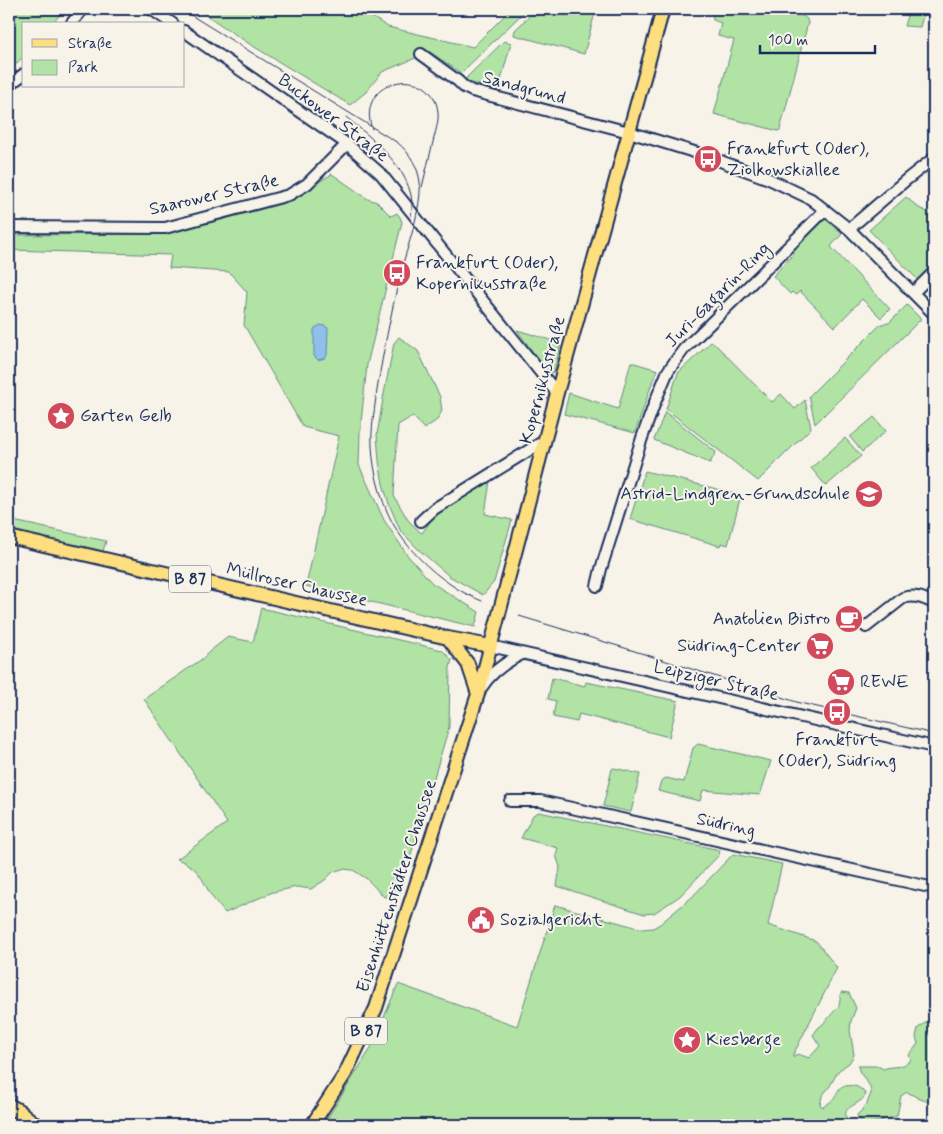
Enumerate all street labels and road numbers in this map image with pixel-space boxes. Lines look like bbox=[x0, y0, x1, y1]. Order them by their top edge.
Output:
street label: Sandgrund bbox=[480, 65, 568, 111]
street label: Buckower Straße bbox=[273, 68, 393, 168]
street label: Saarower Straße bbox=[147, 168, 281, 222]
street label: Juri-Gagarin-Ring bbox=[660, 237, 777, 354]
street label: Kopernikusstraße bbox=[514, 313, 572, 446]
street label: Müllroser Chaussee bbox=[224, 557, 370, 613]
road number: B 87 bbox=[169, 566, 211, 592]
street label: Leipziger Straße bbox=[651, 655, 781, 708]
street label: Eisenhüttenstädter Chaussee bbox=[351, 776, 443, 996]
street label: Südring bbox=[694, 807, 758, 843]
road number: B 87 bbox=[345, 1018, 387, 1044]

